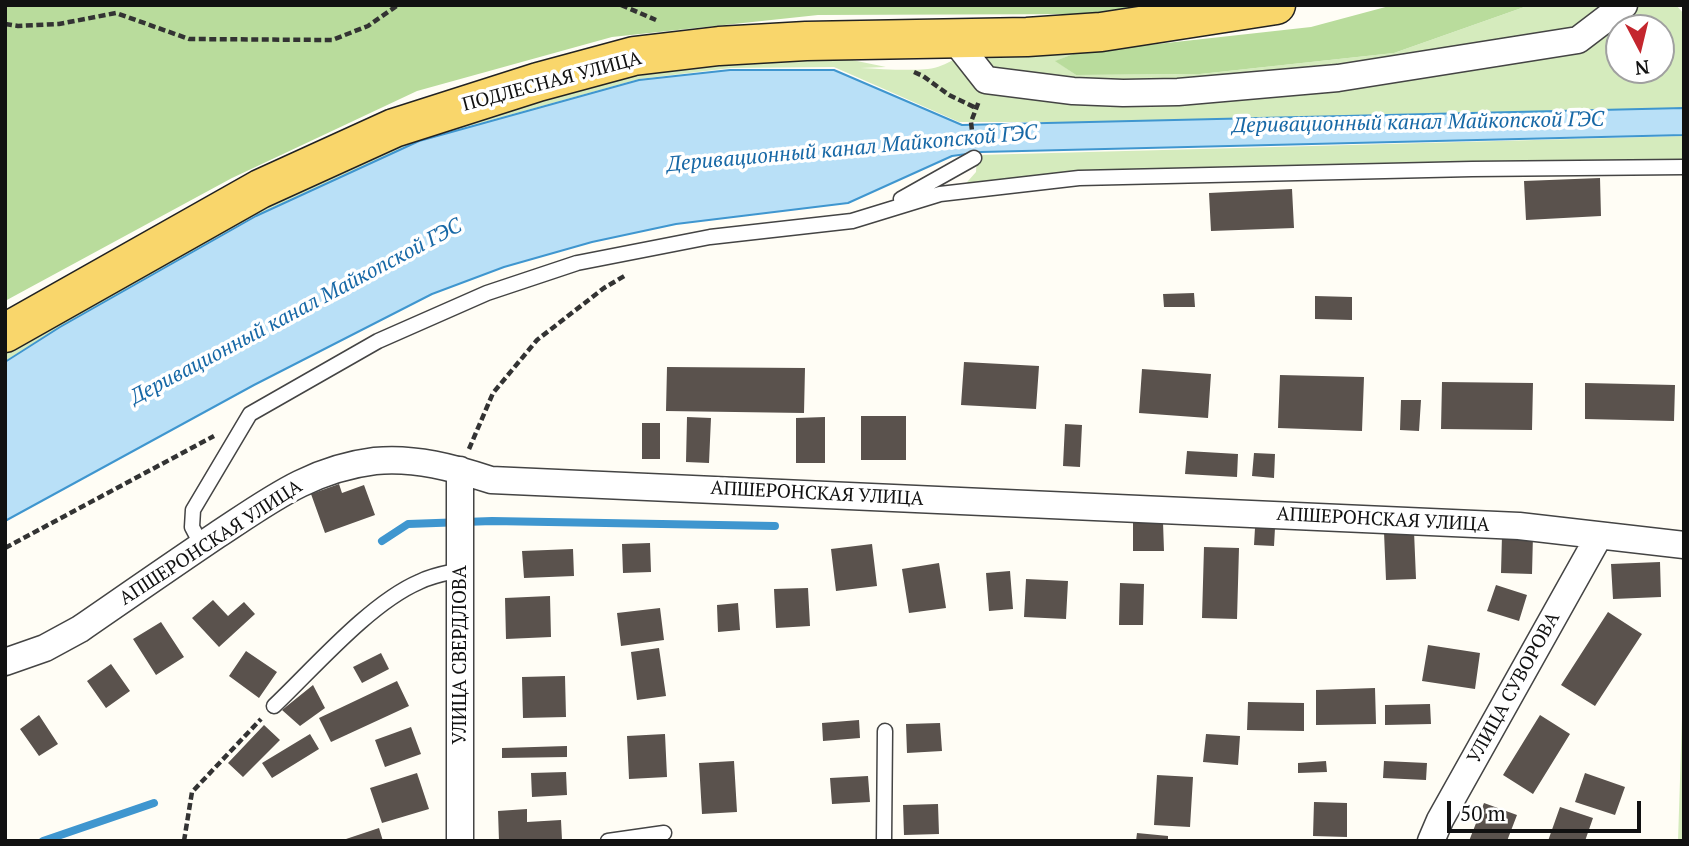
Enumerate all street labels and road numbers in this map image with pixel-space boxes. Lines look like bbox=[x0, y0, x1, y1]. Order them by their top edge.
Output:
street label: ПОДЛЕСНАЯ УЛИЦА bbox=[460, 47, 644, 117]
street label: АПШЕРОНСКАЯ УЛИЦА bbox=[115, 475, 307, 611]
street label: АПШЕРОНСКАЯ УЛИЦА bbox=[710, 477, 924, 511]
street label: АПШЕРОНСКАЯ УЛИЦА bbox=[1276, 503, 1490, 537]
street label: УЛИЦА СВЕРДЛОВА bbox=[450, 565, 472, 745]
street label: УЛИЦА СУВОРОВА bbox=[1463, 608, 1565, 768]

